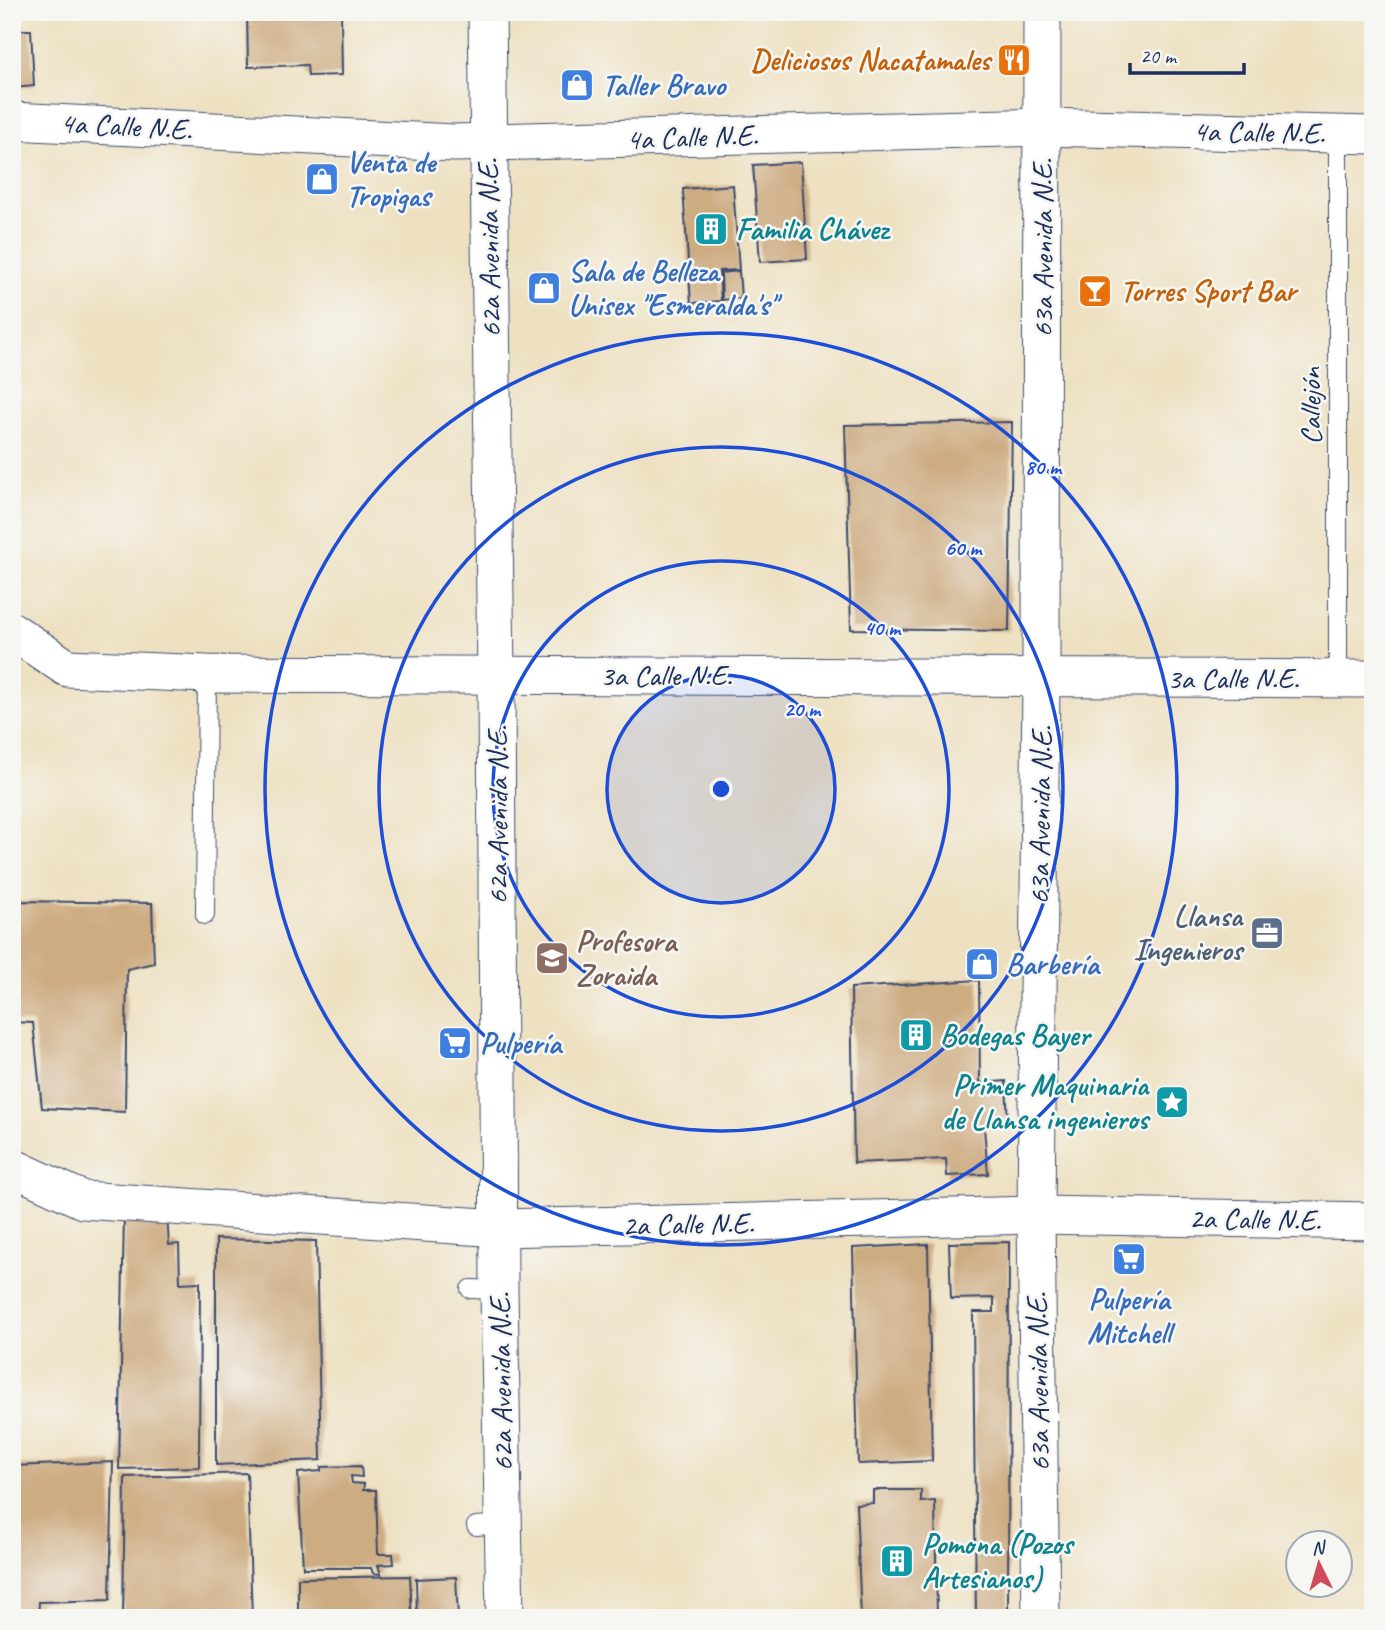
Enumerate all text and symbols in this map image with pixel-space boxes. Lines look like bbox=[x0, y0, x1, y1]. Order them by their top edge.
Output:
scale bar bbox=[1130, 32, 1243, 76]
place label: Deliciosos Nacatamales bbox=[751, 41, 993, 79]
restaurant icon: Deliciosos Nacatamales bbox=[995, 41, 1033, 79]
text: 20 m bbox=[1140, 43, 1178, 69]
shop icon: Taller Bravo bbox=[558, 66, 596, 104]
place label: Taller Bravo bbox=[602, 66, 727, 104]
street label: 4a Calle N.E. bbox=[59, 104, 193, 148]
street label: 4a Calle N.E. bbox=[1193, 112, 1325, 152]
street label: 4a Calle N.E. bbox=[625, 116, 759, 158]
place label: Venta de Tropigas bbox=[346, 143, 437, 215]
street label: 62a Avenida N.E. bbox=[468, 158, 510, 338]
street label: 63a Avenida N.E. bbox=[1023, 158, 1061, 337]
shop icon: Venta de Tropigas bbox=[303, 160, 341, 198]
building icon: Familia Chávez bbox=[692, 210, 730, 248]
place label: Familia Chávez bbox=[736, 210, 892, 248]
place label: Sala de Belleza Unisex "Esmeralda's" bbox=[568, 252, 783, 324]
shop icon: Sala de Belleza Unisex "Esmeralda's" bbox=[525, 269, 563, 307]
bar icon: Torres Sport Bar bbox=[1076, 272, 1114, 310]
place label: Torres Sport Bar bbox=[1120, 272, 1299, 310]
street label: Callejón bbox=[1291, 366, 1329, 445]
text: 80 m bbox=[1025, 454, 1063, 480]
text: 60 m bbox=[945, 535, 983, 561]
text: 40 m bbox=[864, 615, 902, 641]
street label: 3a Calle N.E. bbox=[600, 656, 732, 694]
street label: 3a Calle N.E. bbox=[1167, 659, 1299, 697]
text: 20 m bbox=[784, 696, 822, 722]
street label: 62a Avenida N.E. bbox=[478, 725, 516, 904]
street label: 63a Avenida N.E. bbox=[1019, 725, 1061, 905]
centre of rings bbox=[709, 777, 733, 801]
place label: Llansa Ingenieros bbox=[1133, 897, 1245, 969]
office icon: Llansa Ingenieros bbox=[1248, 914, 1286, 952]
place label: Profesora Zoraida bbox=[576, 922, 679, 994]
school or university icon: Profesora Zoraida bbox=[533, 939, 571, 977]
shop icon: Barbería bbox=[963, 945, 1001, 983]
place label: Barbería bbox=[1006, 945, 1102, 983]
building icon: Bodegas Bayer bbox=[897, 1016, 935, 1054]
place label: Bodegas Bayer bbox=[940, 1016, 1093, 1054]
supermarket icon: Pulpería bbox=[436, 1024, 474, 1062]
place label: Pulpería bbox=[480, 1024, 564, 1062]
place label: Primer Maquinaria de Llansa ingenieros bbox=[942, 1066, 1151, 1138]
place icon: Primer Maquinaria de Llansa ingenieros bbox=[1153, 1083, 1191, 1121]
street label: 2a Calle N.E. bbox=[1189, 1199, 1321, 1239]
street label: 2a Calle N.E. bbox=[622, 1204, 754, 1244]
supermarket icon: Pulpería Mitchell bbox=[1110, 1240, 1148, 1278]
place label: Pulpería Mitchell bbox=[1087, 1280, 1176, 1352]
street label: 62a Avenida N.E. bbox=[480, 1292, 522, 1472]
street label: 63a Avenida N.E. bbox=[1017, 1292, 1059, 1472]
place label: Pomona (Pozos Artesianos) bbox=[922, 1525, 1076, 1597]
north arrow bbox=[1284, 1528, 1354, 1598]
text: N bbox=[1311, 1535, 1328, 1561]
building icon: Pomona (Pozos Artesianos) bbox=[878, 1542, 916, 1580]

